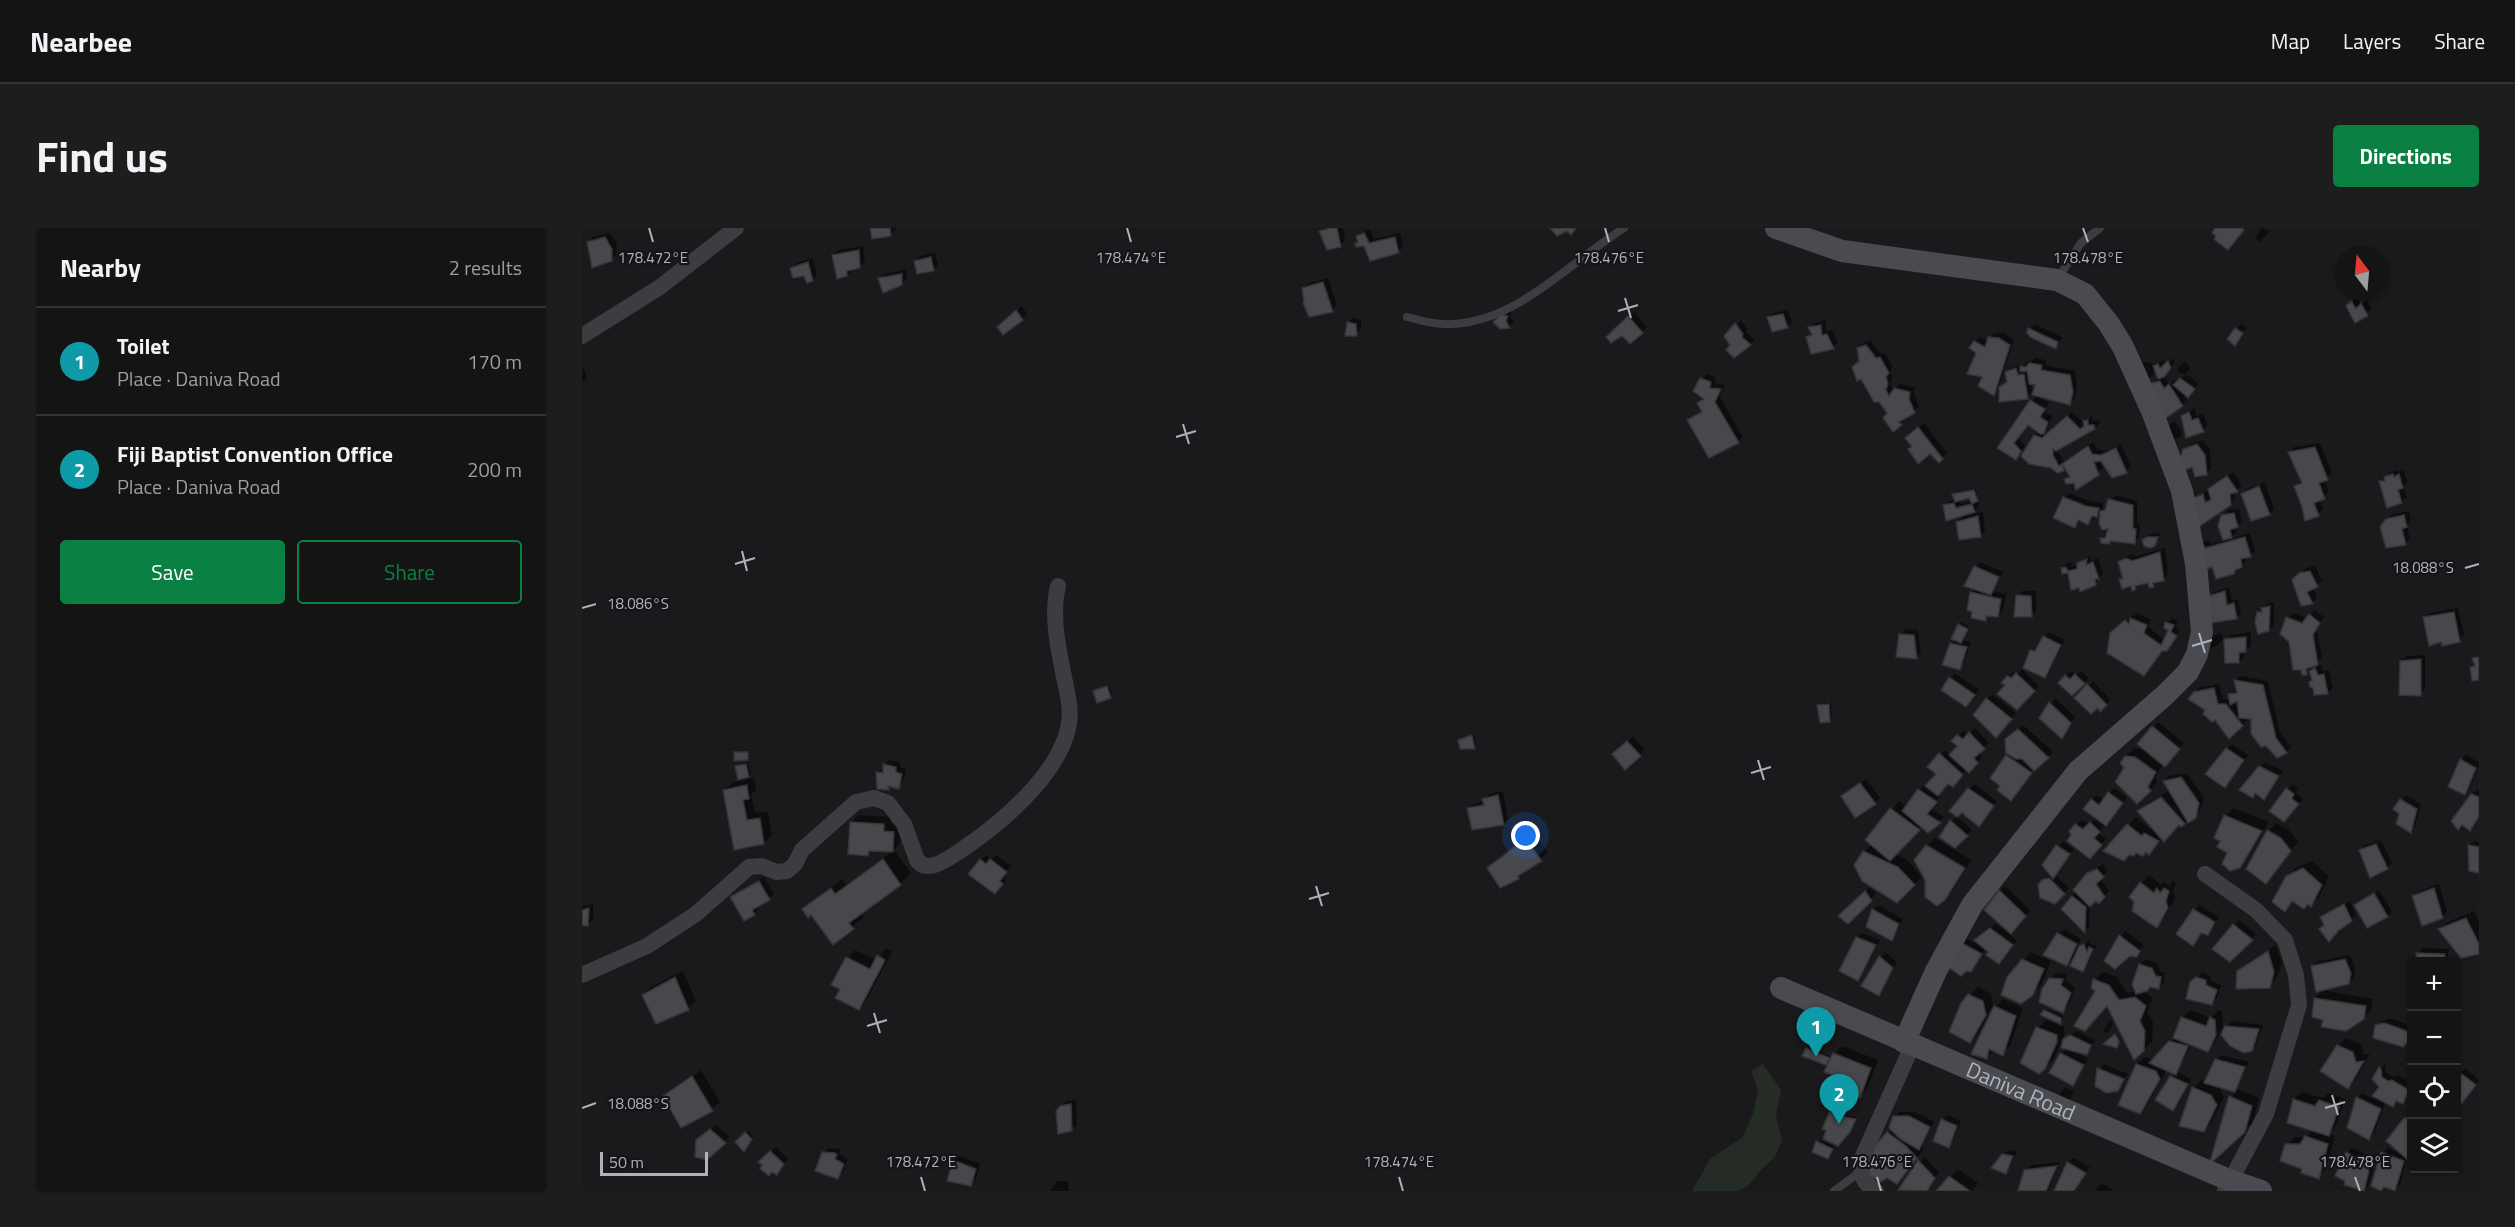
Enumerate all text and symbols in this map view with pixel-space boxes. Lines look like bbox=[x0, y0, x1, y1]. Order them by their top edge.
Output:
text: Nearbee bbox=[30, 20, 132, 63]
text: Map bbox=[2271, 25, 2310, 57]
text: Layers bbox=[2343, 25, 2401, 57]
text: Share bbox=[2434, 25, 2485, 57]
text: Find us bbox=[36, 124, 168, 188]
button: Directions bbox=[2333, 125, 2479, 187]
text: 178.472°E bbox=[618, 246, 688, 269]
text: 178.474°E bbox=[1096, 246, 1166, 269]
text: 178.476°E bbox=[1574, 246, 1644, 269]
text: 178.478°E bbox=[2053, 246, 2123, 269]
north arrow bbox=[2335, 246, 2389, 300]
text: Nearby bbox=[60, 248, 141, 287]
text: 2 results bbox=[449, 252, 522, 283]
text: Toilet bbox=[117, 329, 170, 363]
text: 1 bbox=[74, 346, 85, 377]
text: 170 m bbox=[467, 346, 522, 377]
text: Place · Daniva Road bbox=[117, 363, 281, 394]
text: Fiji Baptist Convention Office bbox=[117, 437, 393, 471]
text: 2 bbox=[74, 454, 85, 485]
text: 200 m bbox=[467, 454, 522, 485]
text: Place · Daniva Road bbox=[117, 471, 281, 502]
button: Save bbox=[60, 540, 285, 604]
button: Share bbox=[297, 540, 522, 604]
text: 18.088°S bbox=[2392, 556, 2454, 579]
text: 18.086°S bbox=[607, 592, 669, 615]
your location bbox=[1511, 821, 1540, 850]
map controls bbox=[2407, 957, 2461, 1173]
button: + bbox=[2407, 957, 2461, 1011]
pin: 1 bbox=[1796, 1008, 1836, 1057]
button: − bbox=[2407, 1011, 2461, 1065]
street label: Daniva Road bbox=[1961, 1052, 2081, 1129]
button: locate bbox=[2407, 1065, 2461, 1119]
pin: 2 bbox=[1820, 1074, 1858, 1124]
text: 18.088°S bbox=[607, 1092, 669, 1115]
button: layers bbox=[2407, 1119, 2461, 1173]
scale bar bbox=[600, 1149, 708, 1176]
text: 50 m bbox=[609, 1150, 644, 1174]
text: 178.472°E bbox=[886, 1150, 956, 1173]
text: 178.474°E bbox=[1364, 1150, 1434, 1173]
text: 178.476°E bbox=[1842, 1150, 1912, 1173]
text: 178.478°E bbox=[2320, 1150, 2390, 1173]

